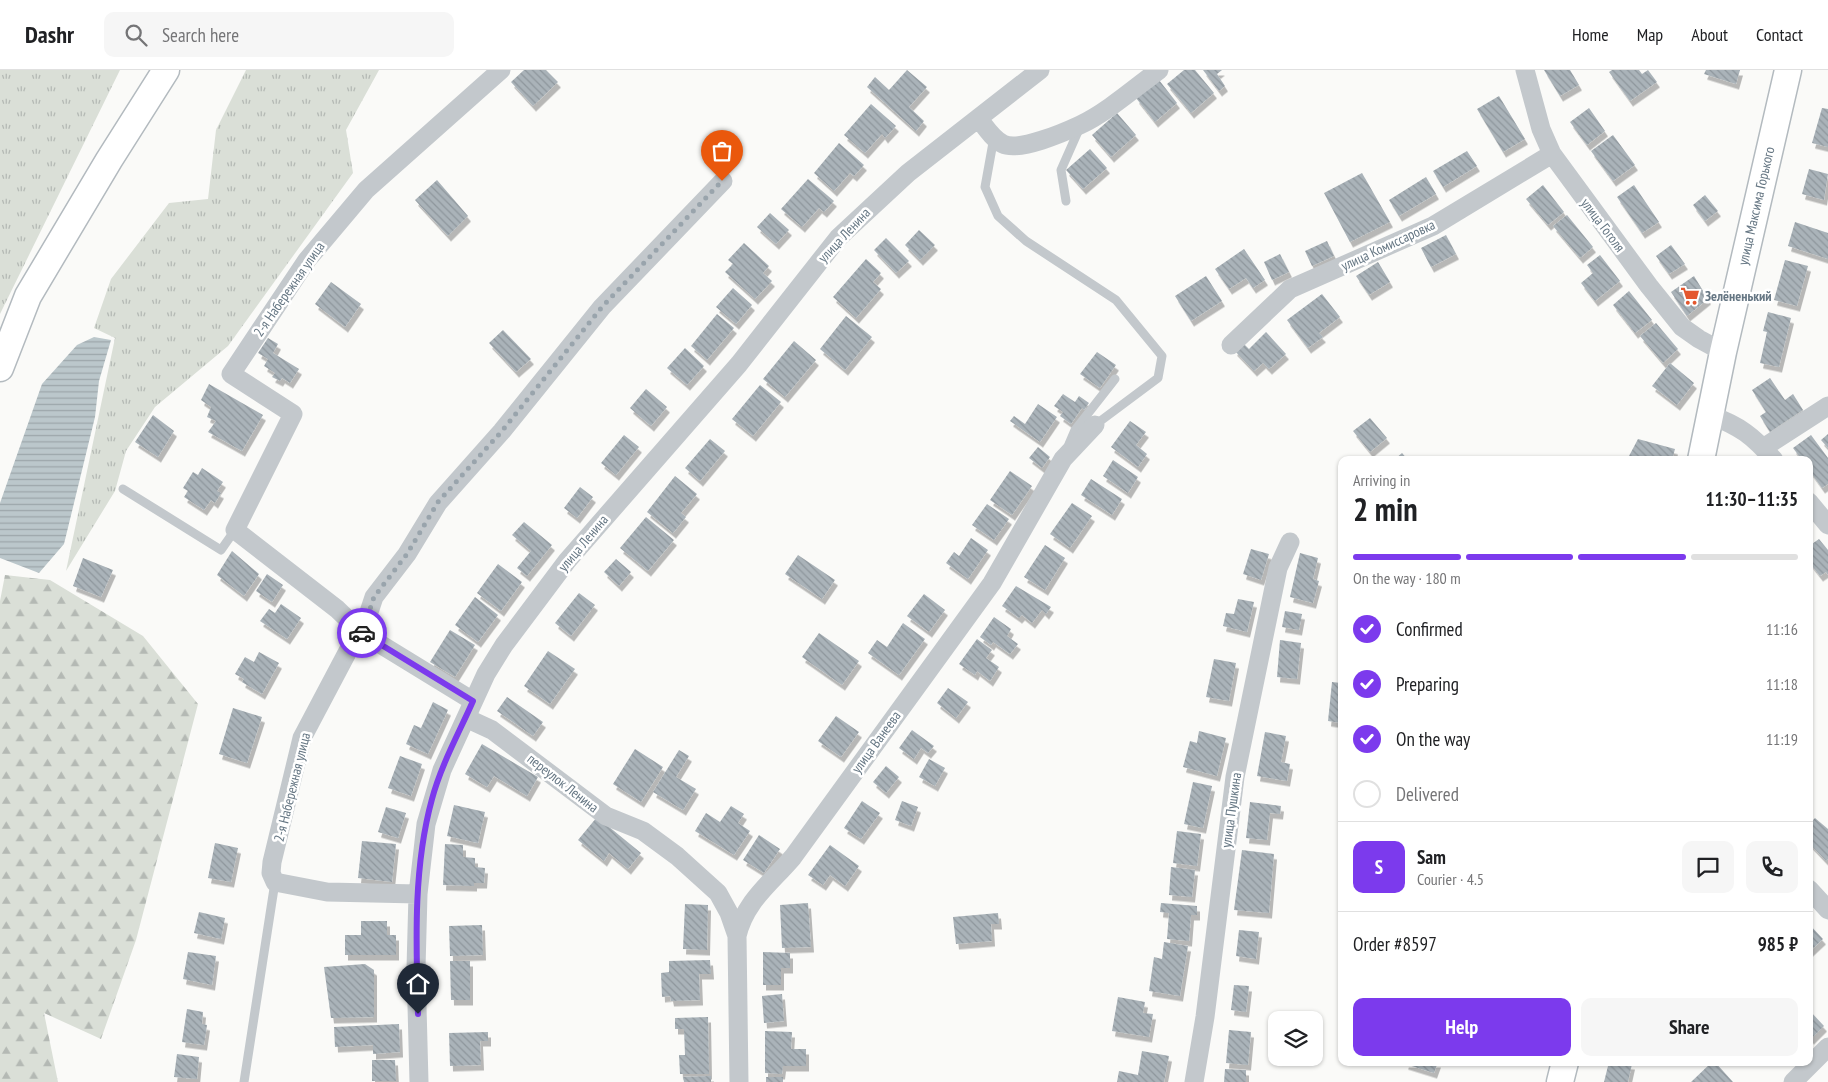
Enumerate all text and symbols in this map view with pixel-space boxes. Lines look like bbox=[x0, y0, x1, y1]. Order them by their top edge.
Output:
search box bbox=[104, 12, 454, 57]
text: Dashr bbox=[25, 19, 74, 50]
icon: search bbox=[122, 21, 150, 49]
text: Search here bbox=[162, 23, 239, 47]
text: Home bbox=[1572, 23, 1609, 46]
text: Map bbox=[1637, 23, 1663, 46]
text: About bbox=[1691, 23, 1728, 46]
text: Contact bbox=[1756, 23, 1803, 46]
pin bbox=[701, 130, 743, 181]
icon: bag bbox=[708, 137, 736, 165]
street label: улица Максима Горького bbox=[1734, 145, 1778, 267]
street label: улица Гоголя bbox=[1577, 195, 1629, 255]
street label: улица Ленина bbox=[814, 204, 874, 266]
street label: улица Комиссаровка bbox=[1338, 215, 1438, 275]
street label: 2-я Набережная улица bbox=[250, 238, 328, 340]
supermarket icon: Зелёненький bbox=[1679, 285, 1701, 307]
place label: Зелёненький bbox=[1705, 287, 1772, 305]
text: Arriving in bbox=[1353, 470, 1410, 490]
text: 11:30–11:35 bbox=[1705, 487, 1798, 511]
text: 2 min bbox=[1353, 488, 1418, 530]
street label: улица Ленина bbox=[554, 511, 612, 575]
text: On the way · 180 m bbox=[1353, 568, 1461, 588]
courier bbox=[337, 608, 387, 658]
icon: check bbox=[1353, 615, 1381, 643]
text: Confirmed bbox=[1396, 617, 1463, 641]
icon: car bbox=[348, 619, 376, 647]
text: 11:16 bbox=[1766, 619, 1798, 639]
icon: check bbox=[1353, 670, 1381, 698]
text: Preparing bbox=[1396, 672, 1459, 696]
text: 11:18 bbox=[1766, 674, 1798, 694]
street label: улица Ванеева bbox=[847, 707, 905, 777]
icon: check bbox=[1353, 725, 1381, 753]
text: On the way bbox=[1396, 727, 1470, 751]
text: 11:19 bbox=[1766, 729, 1798, 749]
street label: 2-я Набережная улица bbox=[270, 731, 314, 843]
street label: переулок Ленина bbox=[524, 750, 602, 816]
street label: улица Пушкина bbox=[1217, 771, 1245, 849]
text: Delivered bbox=[1396, 782, 1459, 806]
button: chat bbox=[1682, 841, 1734, 893]
button: phone bbox=[1746, 841, 1798, 893]
text: Sam bbox=[1417, 845, 1446, 869]
text: S bbox=[1375, 855, 1383, 879]
text: Courier · 4.5 bbox=[1417, 869, 1484, 889]
text: Order #8597 bbox=[1353, 932, 1437, 956]
text: 985 ₽ bbox=[1758, 932, 1798, 956]
pin bbox=[397, 963, 439, 1014]
icon: home bbox=[404, 970, 432, 998]
button: Help bbox=[1353, 998, 1571, 1056]
button: Share bbox=[1581, 998, 1798, 1056]
map controls bbox=[1268, 1011, 1323, 1066]
button: layers bbox=[1268, 1011, 1323, 1066]

